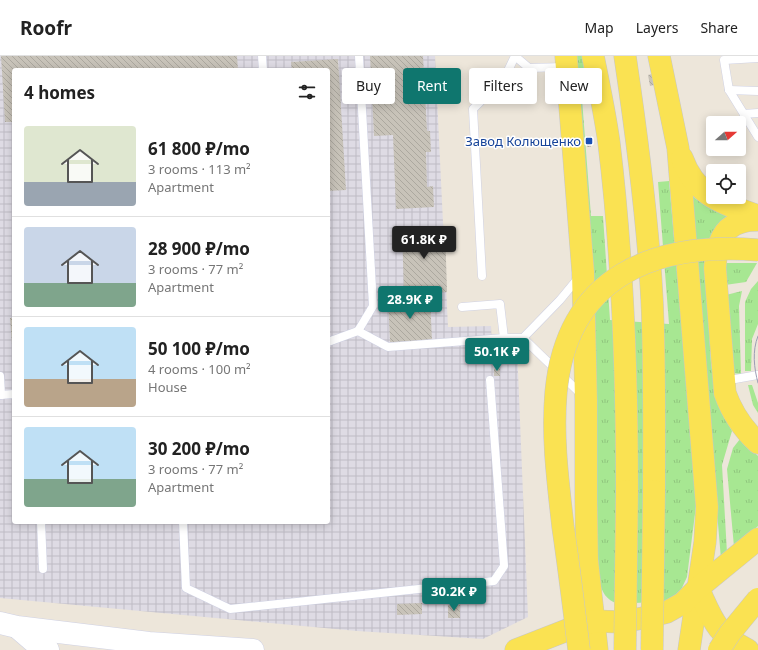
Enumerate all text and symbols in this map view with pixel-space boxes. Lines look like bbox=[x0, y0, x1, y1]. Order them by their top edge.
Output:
text: Roofr bbox=[20, 15, 72, 41]
text: Map bbox=[585, 18, 614, 37]
text: Layers bbox=[636, 18, 678, 37]
text: Share bbox=[700, 18, 738, 37]
chip: Buy bbox=[342, 68, 395, 104]
chip: Rent bbox=[403, 68, 461, 104]
chip: Filters bbox=[469, 68, 537, 104]
chip: New bbox=[545, 68, 602, 104]
text: 4 homes bbox=[24, 81, 95, 104]
icon: filters bbox=[296, 81, 318, 103]
north arrow bbox=[706, 116, 746, 156]
map controls bbox=[706, 116, 746, 204]
place label: Завод Колющенко bbox=[465, 132, 581, 150]
marker: Завод Колющенко bbox=[584, 136, 594, 146]
text: 61 800 ₽/mo bbox=[148, 137, 250, 160]
icon: home bbox=[56, 142, 104, 190]
text: 3 rooms · 113 m² bbox=[148, 160, 251, 178]
button: locate bbox=[706, 164, 746, 204]
text: Apartment bbox=[148, 178, 214, 196]
pin: 61.8K ₽ bbox=[387, 226, 461, 260]
text: 61.8K ₽ bbox=[401, 230, 447, 248]
text: 28 900 ₽/mo bbox=[148, 237, 250, 260]
icon: home bbox=[56, 243, 104, 291]
text: 3 rooms · 77 m² bbox=[148, 260, 243, 278]
text: Apartment bbox=[148, 278, 214, 296]
pin: 28.9K ₽ bbox=[373, 286, 447, 320]
text: 28.9K ₽ bbox=[387, 290, 433, 308]
text: 50 100 ₽/mo bbox=[148, 337, 250, 360]
pin: 50.1K ₽ bbox=[460, 338, 534, 372]
text: 50.1K ₽ bbox=[474, 342, 520, 360]
icon: home bbox=[56, 343, 104, 391]
text: 4 rooms · 100 m² bbox=[148, 360, 251, 378]
text: House bbox=[148, 378, 187, 396]
text: 30 200 ₽/mo bbox=[148, 437, 250, 460]
icon: home bbox=[56, 443, 104, 491]
text: 3 rooms · 77 m² bbox=[148, 460, 243, 478]
text: Apartment bbox=[148, 478, 214, 496]
pin: 30.2K ₽ bbox=[417, 578, 491, 612]
text: 30.2K ₽ bbox=[431, 582, 477, 600]

